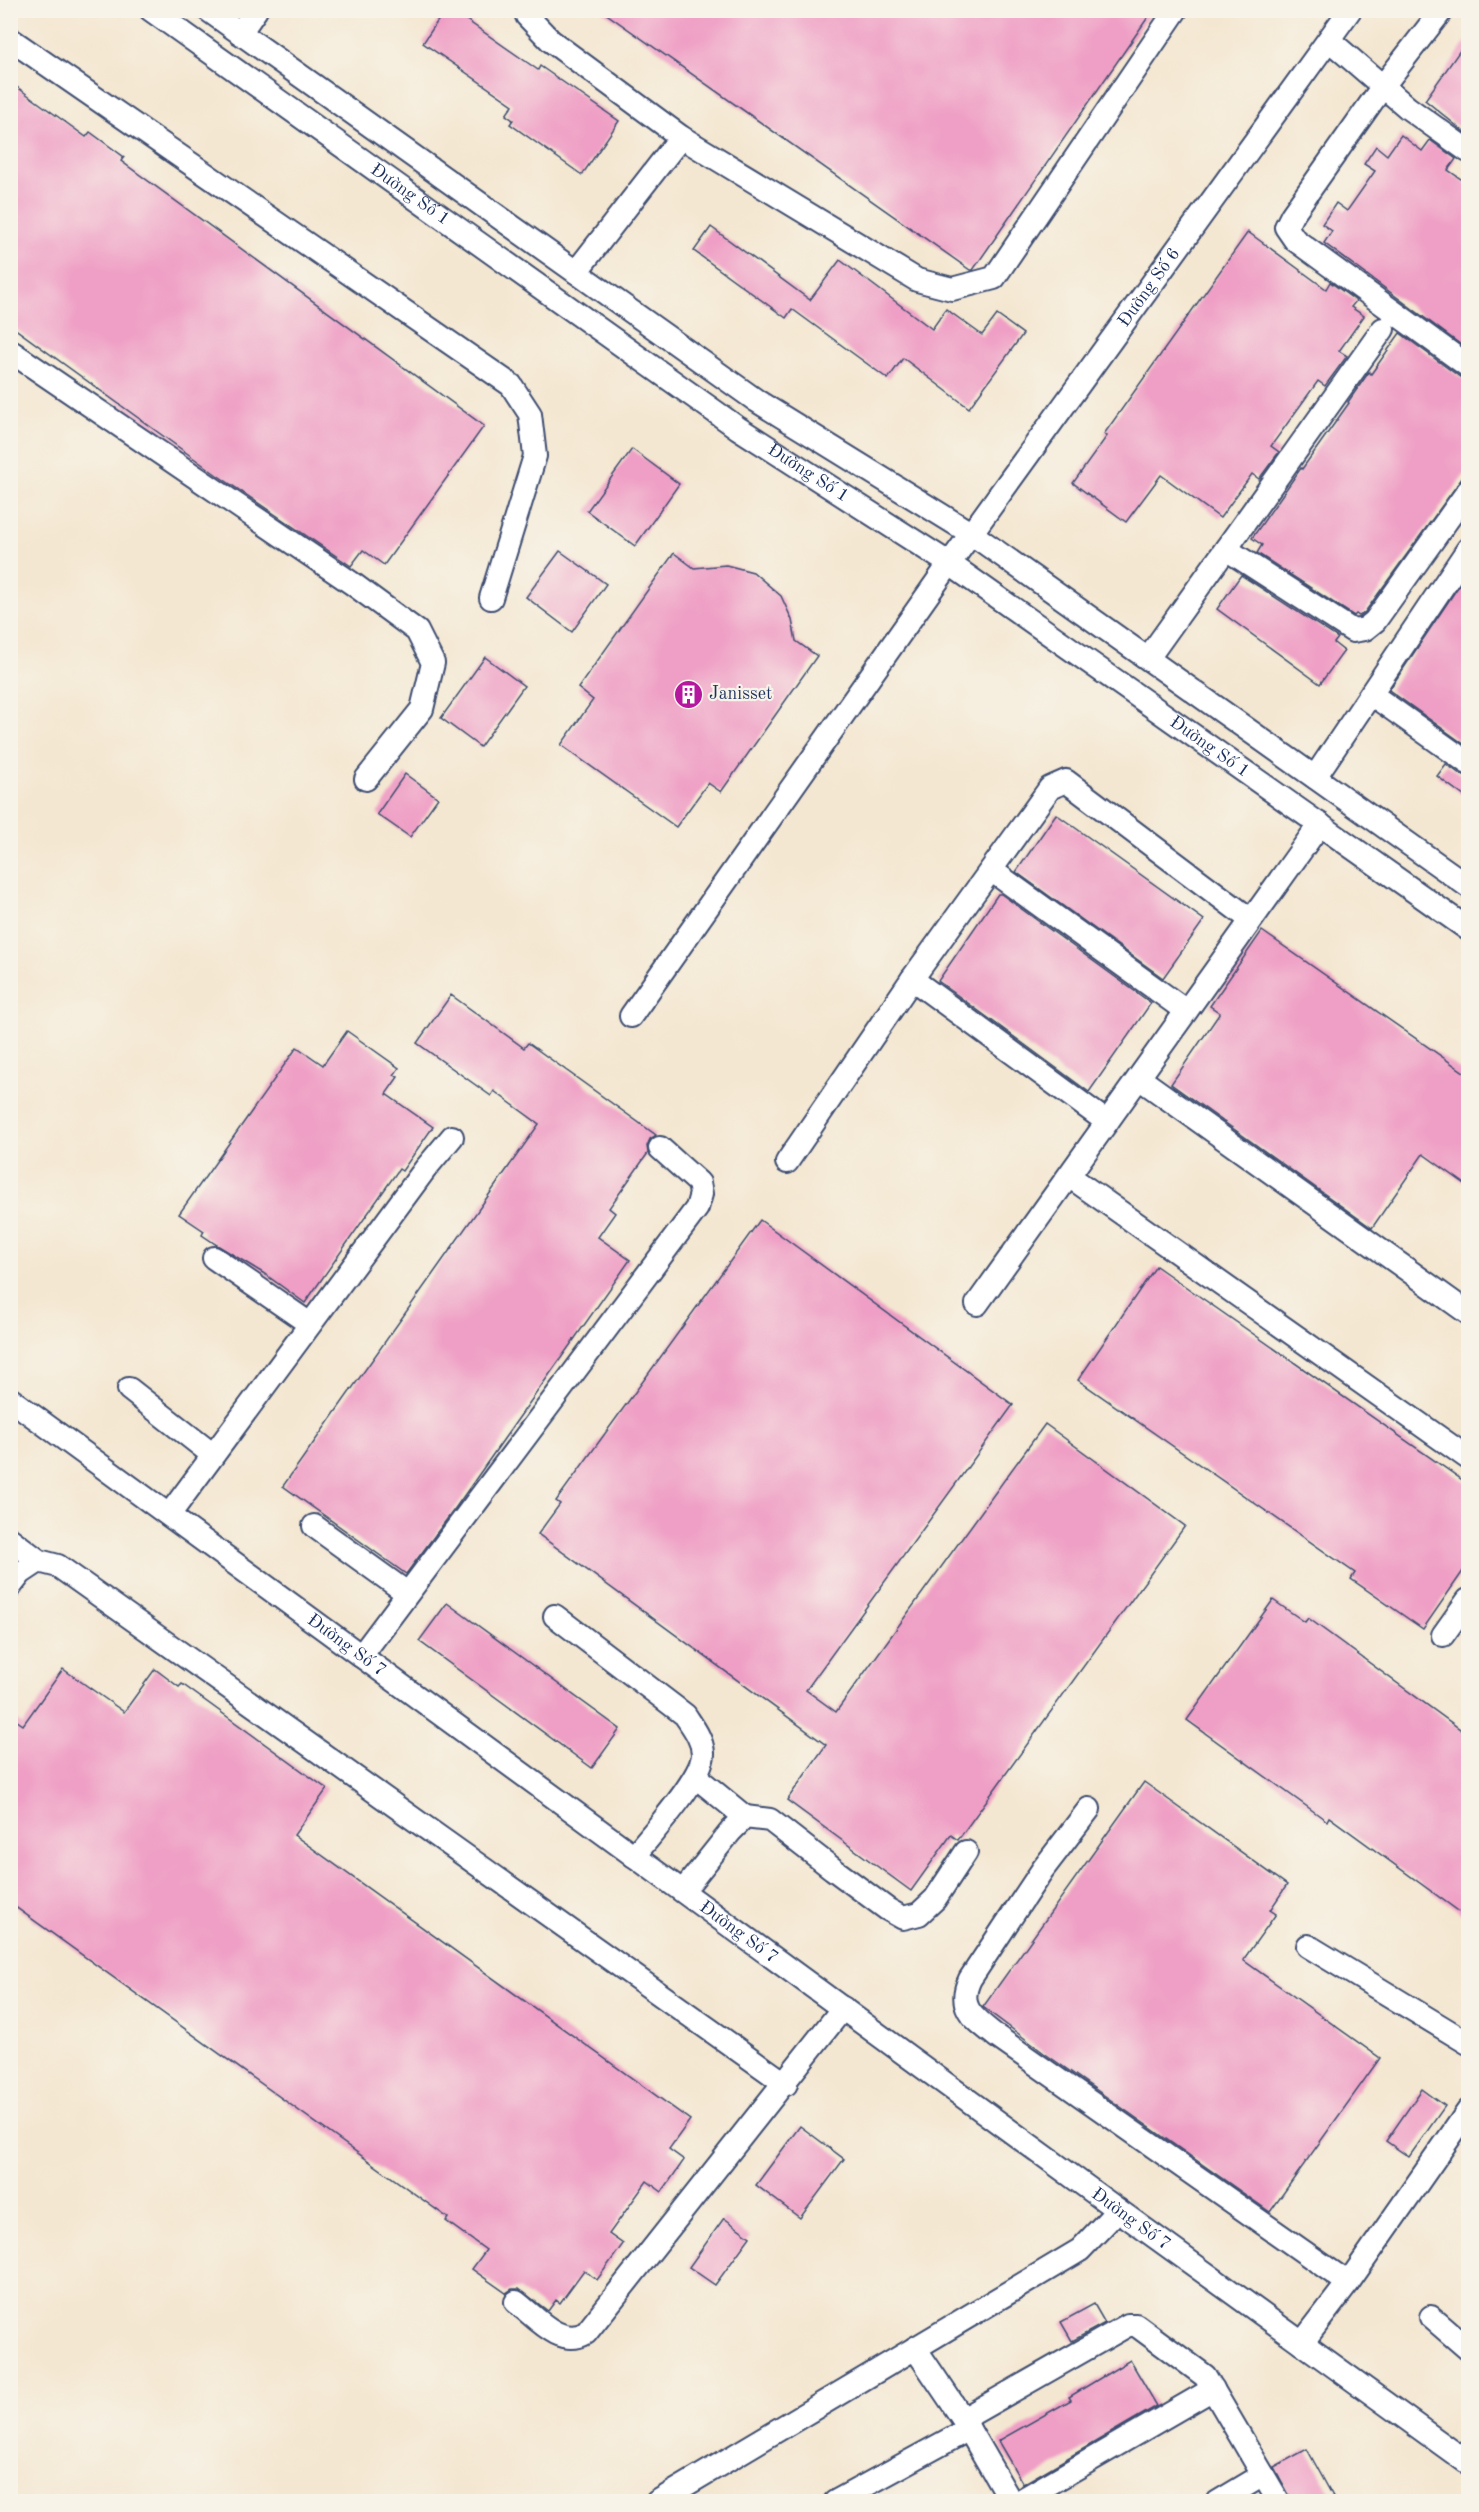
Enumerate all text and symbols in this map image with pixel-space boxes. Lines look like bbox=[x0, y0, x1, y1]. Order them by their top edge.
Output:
street label: Đường Số 1 bbox=[367, 160, 453, 229]
street label: Đường Số 6 bbox=[1115, 245, 1184, 330]
street label: Đường Số 1 bbox=[764, 440, 852, 506]
building icon: Janisset bbox=[672, 678, 704, 710]
place label: Janisset bbox=[709, 685, 772, 703]
street label: Đường Số 1 bbox=[1167, 713, 1253, 781]
street label: Đường Số 7 bbox=[304, 1611, 389, 1680]
street label: Đường Số 7 bbox=[696, 1898, 781, 1967]
street label: Đường Số 7 bbox=[1088, 2185, 1174, 2254]

